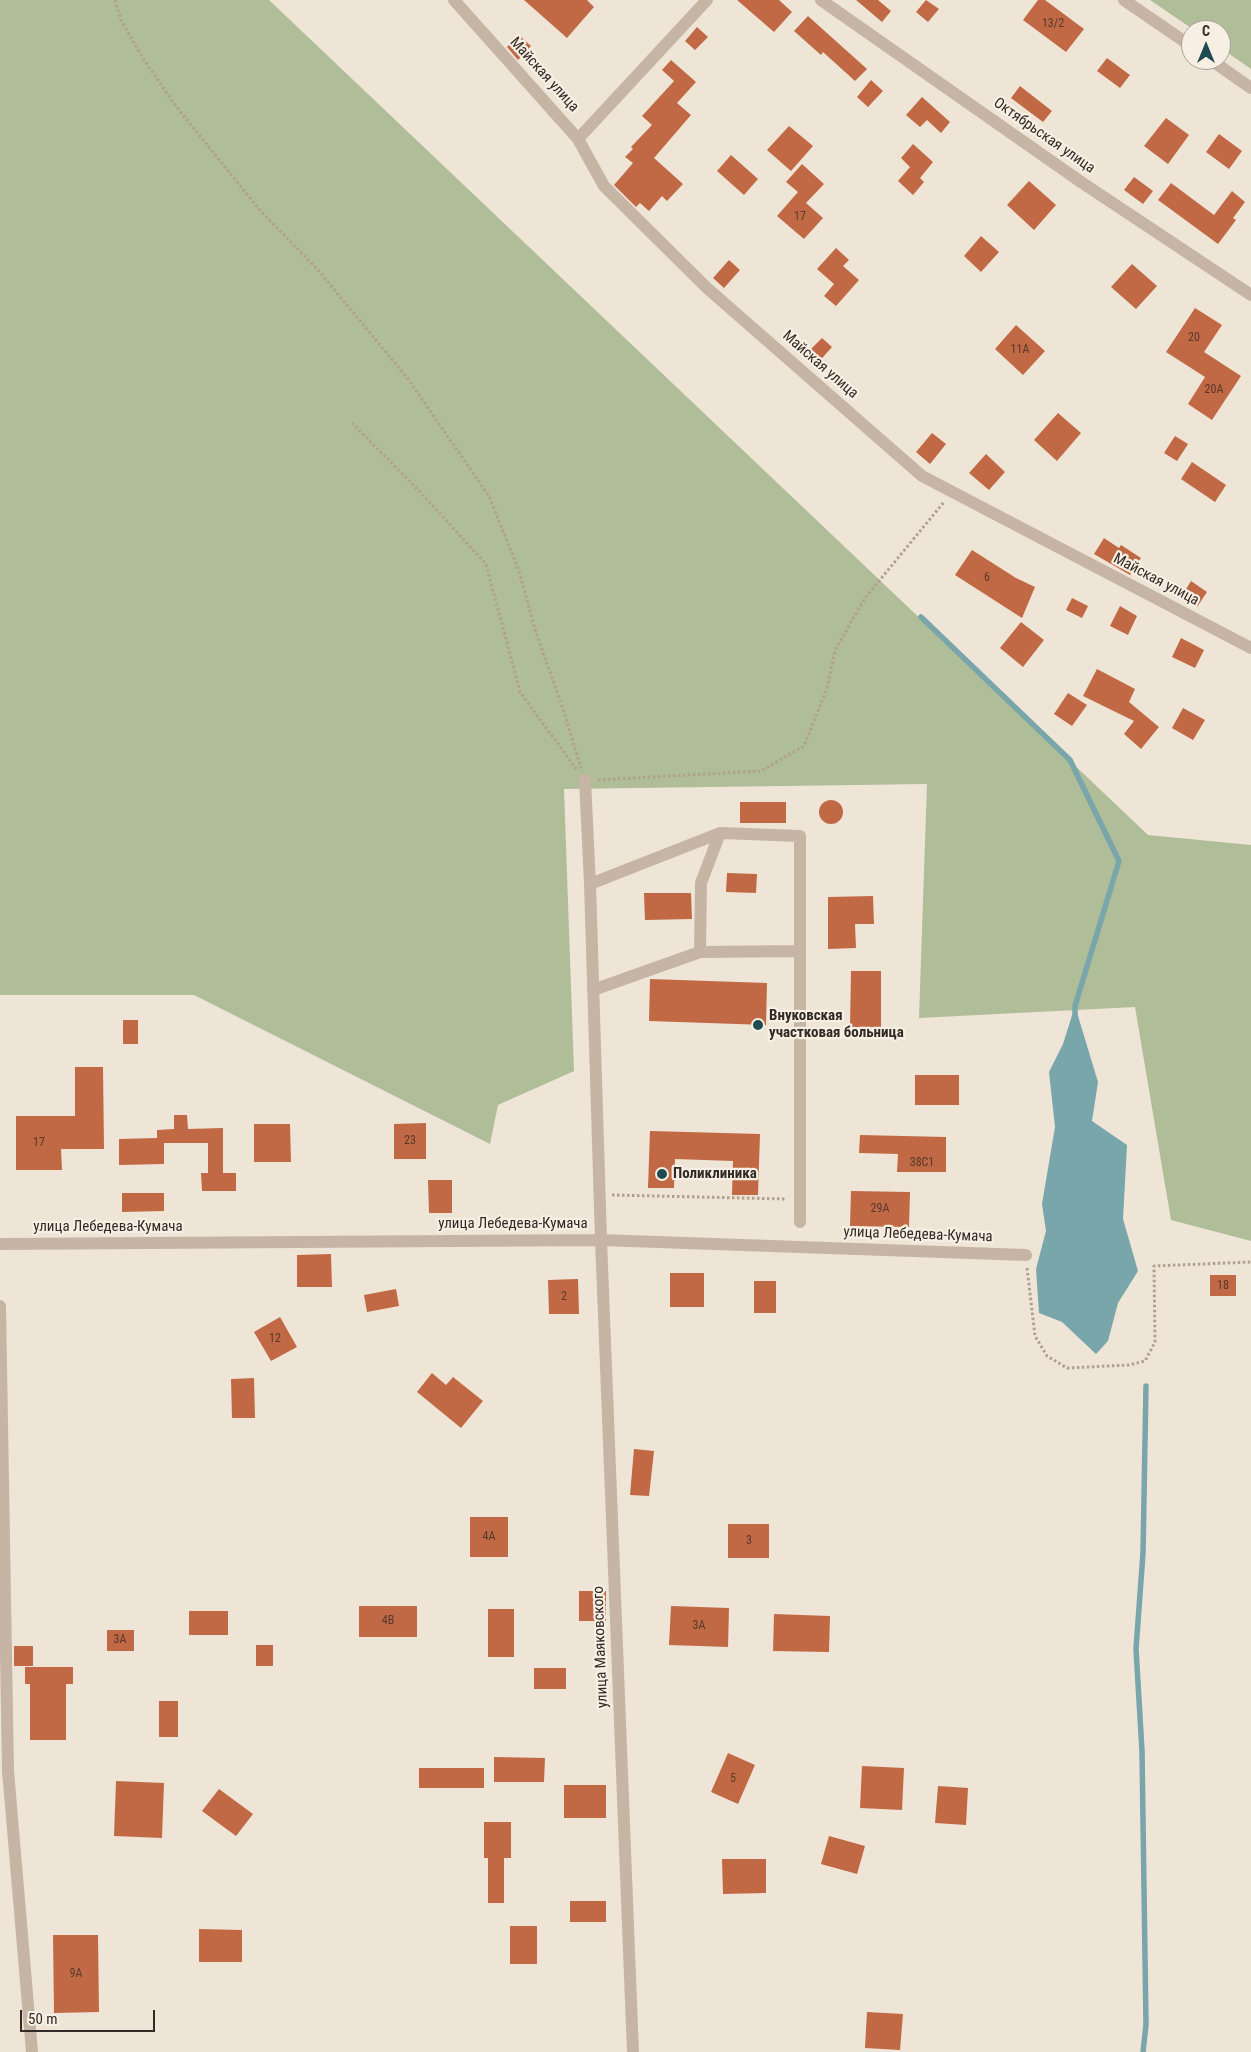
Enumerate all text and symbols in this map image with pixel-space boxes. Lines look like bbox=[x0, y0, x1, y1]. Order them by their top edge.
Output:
house number: 13/2 bbox=[1042, 17, 1064, 31]
north arrow bbox=[1181, 20, 1231, 70]
text: С bbox=[1202, 23, 1210, 39]
street label: Майская улица bbox=[506, 34, 582, 116]
street label: Октябрьская улица bbox=[990, 94, 1098, 178]
house number: 17 bbox=[794, 210, 806, 224]
street label: Майская улица bbox=[778, 327, 862, 403]
house number: 20 bbox=[1188, 331, 1200, 345]
house number: 11А bbox=[1011, 343, 1029, 357]
house number: 20А bbox=[1205, 383, 1223, 397]
street label: Майская улица bbox=[1110, 550, 1202, 610]
house number: 6 bbox=[984, 571, 990, 585]
place label: Внуковская участковая больница bbox=[769, 1007, 904, 1042]
marker: Внуковская участковая больница bbox=[751, 1018, 765, 1032]
house number: 23 bbox=[404, 1134, 416, 1148]
house number: 17 bbox=[33, 1136, 45, 1150]
house number: 38С1 bbox=[910, 1156, 934, 1170]
place label: Поликлиника bbox=[673, 1165, 757, 1183]
marker: Поликлиника bbox=[655, 1167, 669, 1181]
house number: 29А bbox=[871, 1202, 889, 1216]
street label: улица Лебедева-Кумача bbox=[438, 1215, 588, 1233]
street label: улица Лебедева-Кумача bbox=[33, 1218, 183, 1236]
street label: улица Лебедева-Кумача bbox=[843, 1223, 993, 1247]
house number: 18 bbox=[1217, 1279, 1229, 1293]
house number: 2 bbox=[561, 1290, 567, 1304]
house number: 12 bbox=[269, 1332, 281, 1346]
house number: 4А bbox=[483, 1530, 495, 1544]
house number: 3 bbox=[746, 1534, 752, 1548]
street label: улица Маяковского bbox=[590, 1586, 612, 1708]
house number: 4В bbox=[382, 1614, 394, 1628]
house number: 3А bbox=[693, 1619, 705, 1633]
house number: 3А bbox=[114, 1633, 126, 1647]
house number: 5 bbox=[730, 1772, 736, 1786]
house number: 9А bbox=[70, 1967, 82, 1981]
scale bar bbox=[22, 2000, 158, 2032]
text: 50 m bbox=[28, 2010, 58, 2028]

